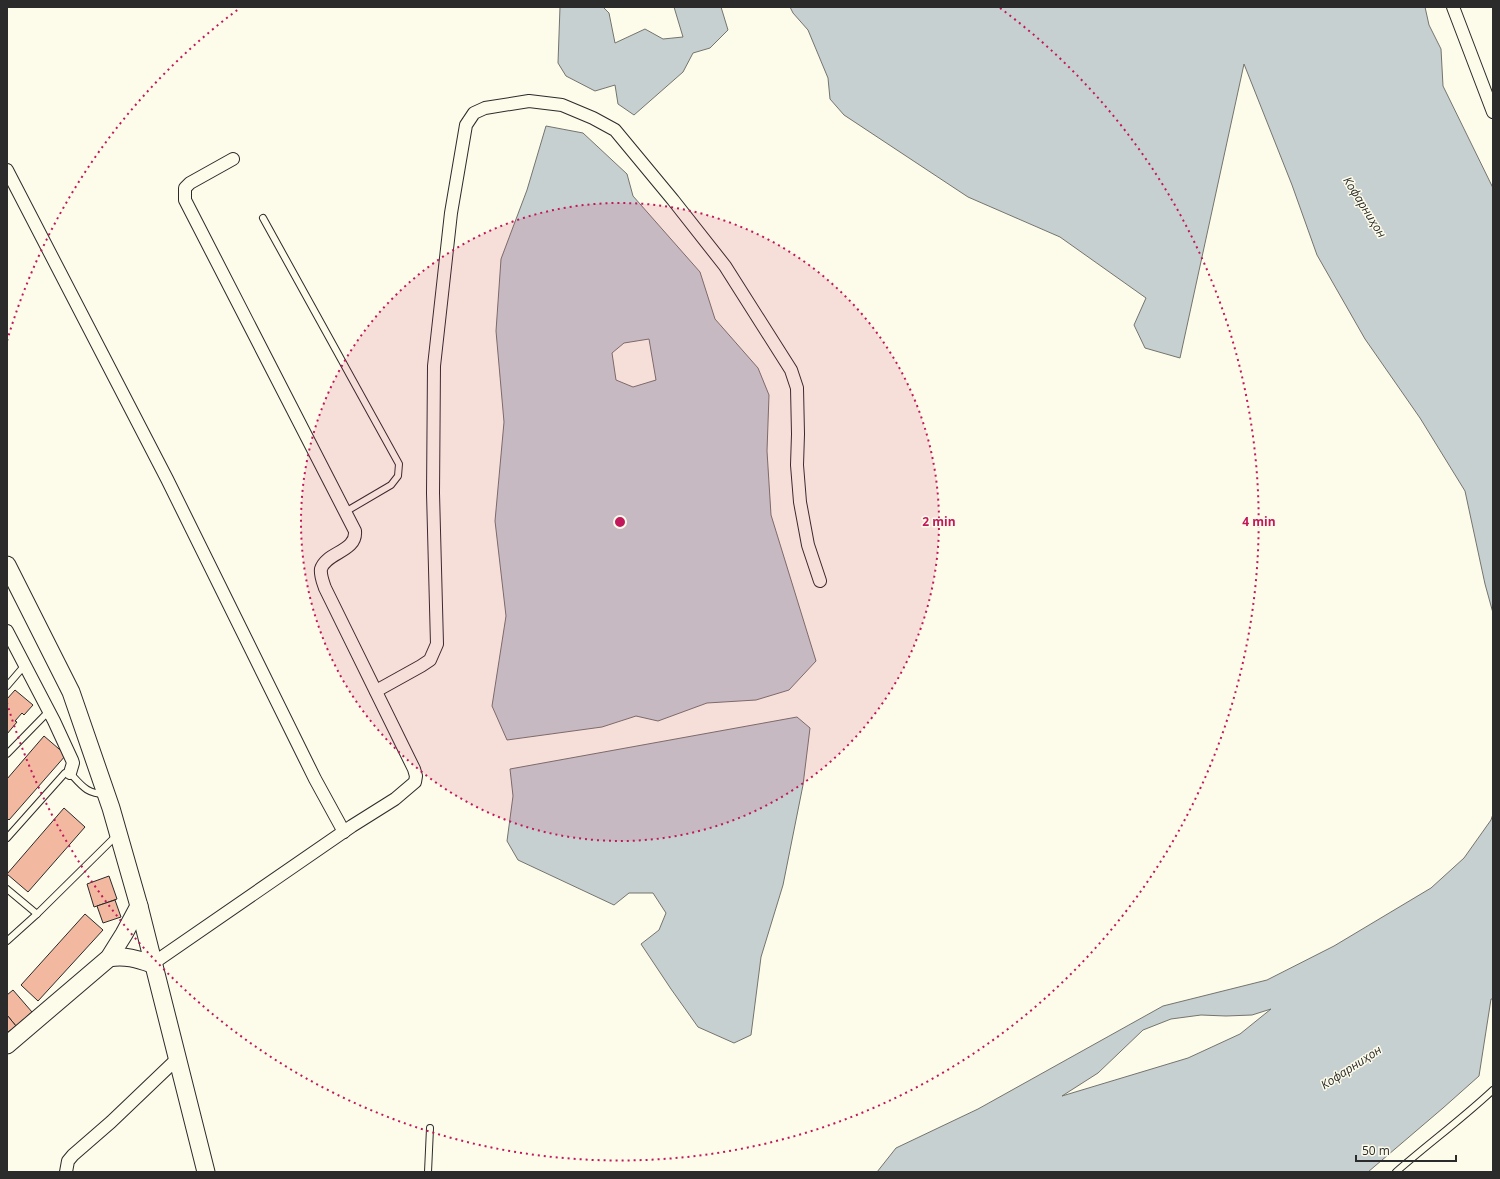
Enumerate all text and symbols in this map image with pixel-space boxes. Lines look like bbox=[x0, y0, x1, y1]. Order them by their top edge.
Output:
water label: Кофарниҳон bbox=[1339, 173, 1391, 241]
text: 2 min bbox=[922, 513, 956, 530]
text: 4 min bbox=[1242, 513, 1276, 530]
centre of rings bbox=[613, 515, 627, 529]
water label: Кофарниҳон bbox=[1317, 1041, 1385, 1093]
scale bar bbox=[1356, 1137, 1456, 1163]
text: 50 m bbox=[1362, 1142, 1390, 1159]

